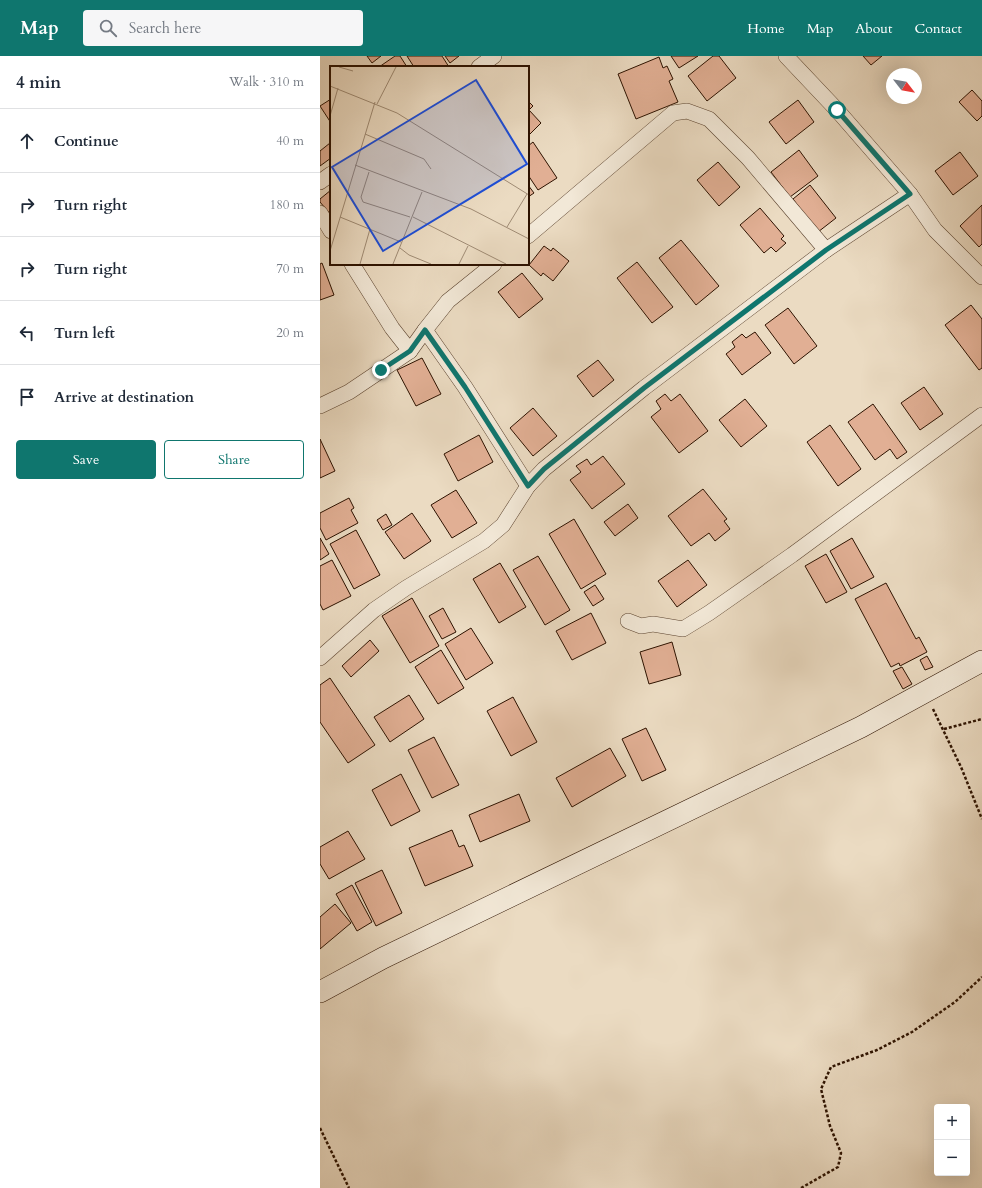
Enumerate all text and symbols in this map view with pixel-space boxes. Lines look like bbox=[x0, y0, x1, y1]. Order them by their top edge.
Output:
search box bbox=[83, 10, 363, 46]
text: Map bbox=[20, 15, 59, 41]
icon: search bbox=[97, 17, 119, 39]
text: Search here bbox=[129, 18, 201, 38]
text: Home bbox=[747, 19, 785, 38]
text: Map bbox=[807, 19, 833, 38]
text: About bbox=[855, 19, 892, 38]
text: Contact bbox=[914, 19, 962, 38]
inset map bbox=[330, 66, 529, 265]
north arrow bbox=[886, 68, 922, 104]
text: 4 min bbox=[16, 71, 61, 94]
text: Walk · 310 m bbox=[229, 73, 304, 91]
route start bbox=[828, 101, 846, 119]
icon: ahead bbox=[16, 130, 38, 152]
text: Continue bbox=[54, 131, 119, 151]
text: 40 m bbox=[276, 132, 304, 150]
icon: right bbox=[16, 194, 38, 216]
text: Turn right bbox=[54, 195, 127, 215]
text: 180 m bbox=[270, 196, 304, 214]
icon: right bbox=[16, 258, 38, 280]
text: Turn right bbox=[54, 259, 127, 279]
text: 70 m bbox=[276, 260, 304, 278]
icon: left bbox=[16, 322, 38, 344]
text: Turn left bbox=[54, 323, 115, 343]
text: 20 m bbox=[276, 324, 304, 342]
route end bbox=[372, 361, 390, 379]
icon: arrive bbox=[16, 386, 38, 408]
text: Arrive at destination bbox=[54, 387, 194, 407]
button: Save bbox=[16, 440, 156, 479]
button: Share bbox=[164, 440, 304, 479]
map controls bbox=[934, 1104, 970, 1176]
button: + bbox=[934, 1104, 970, 1140]
button: − bbox=[934, 1140, 970, 1176]

